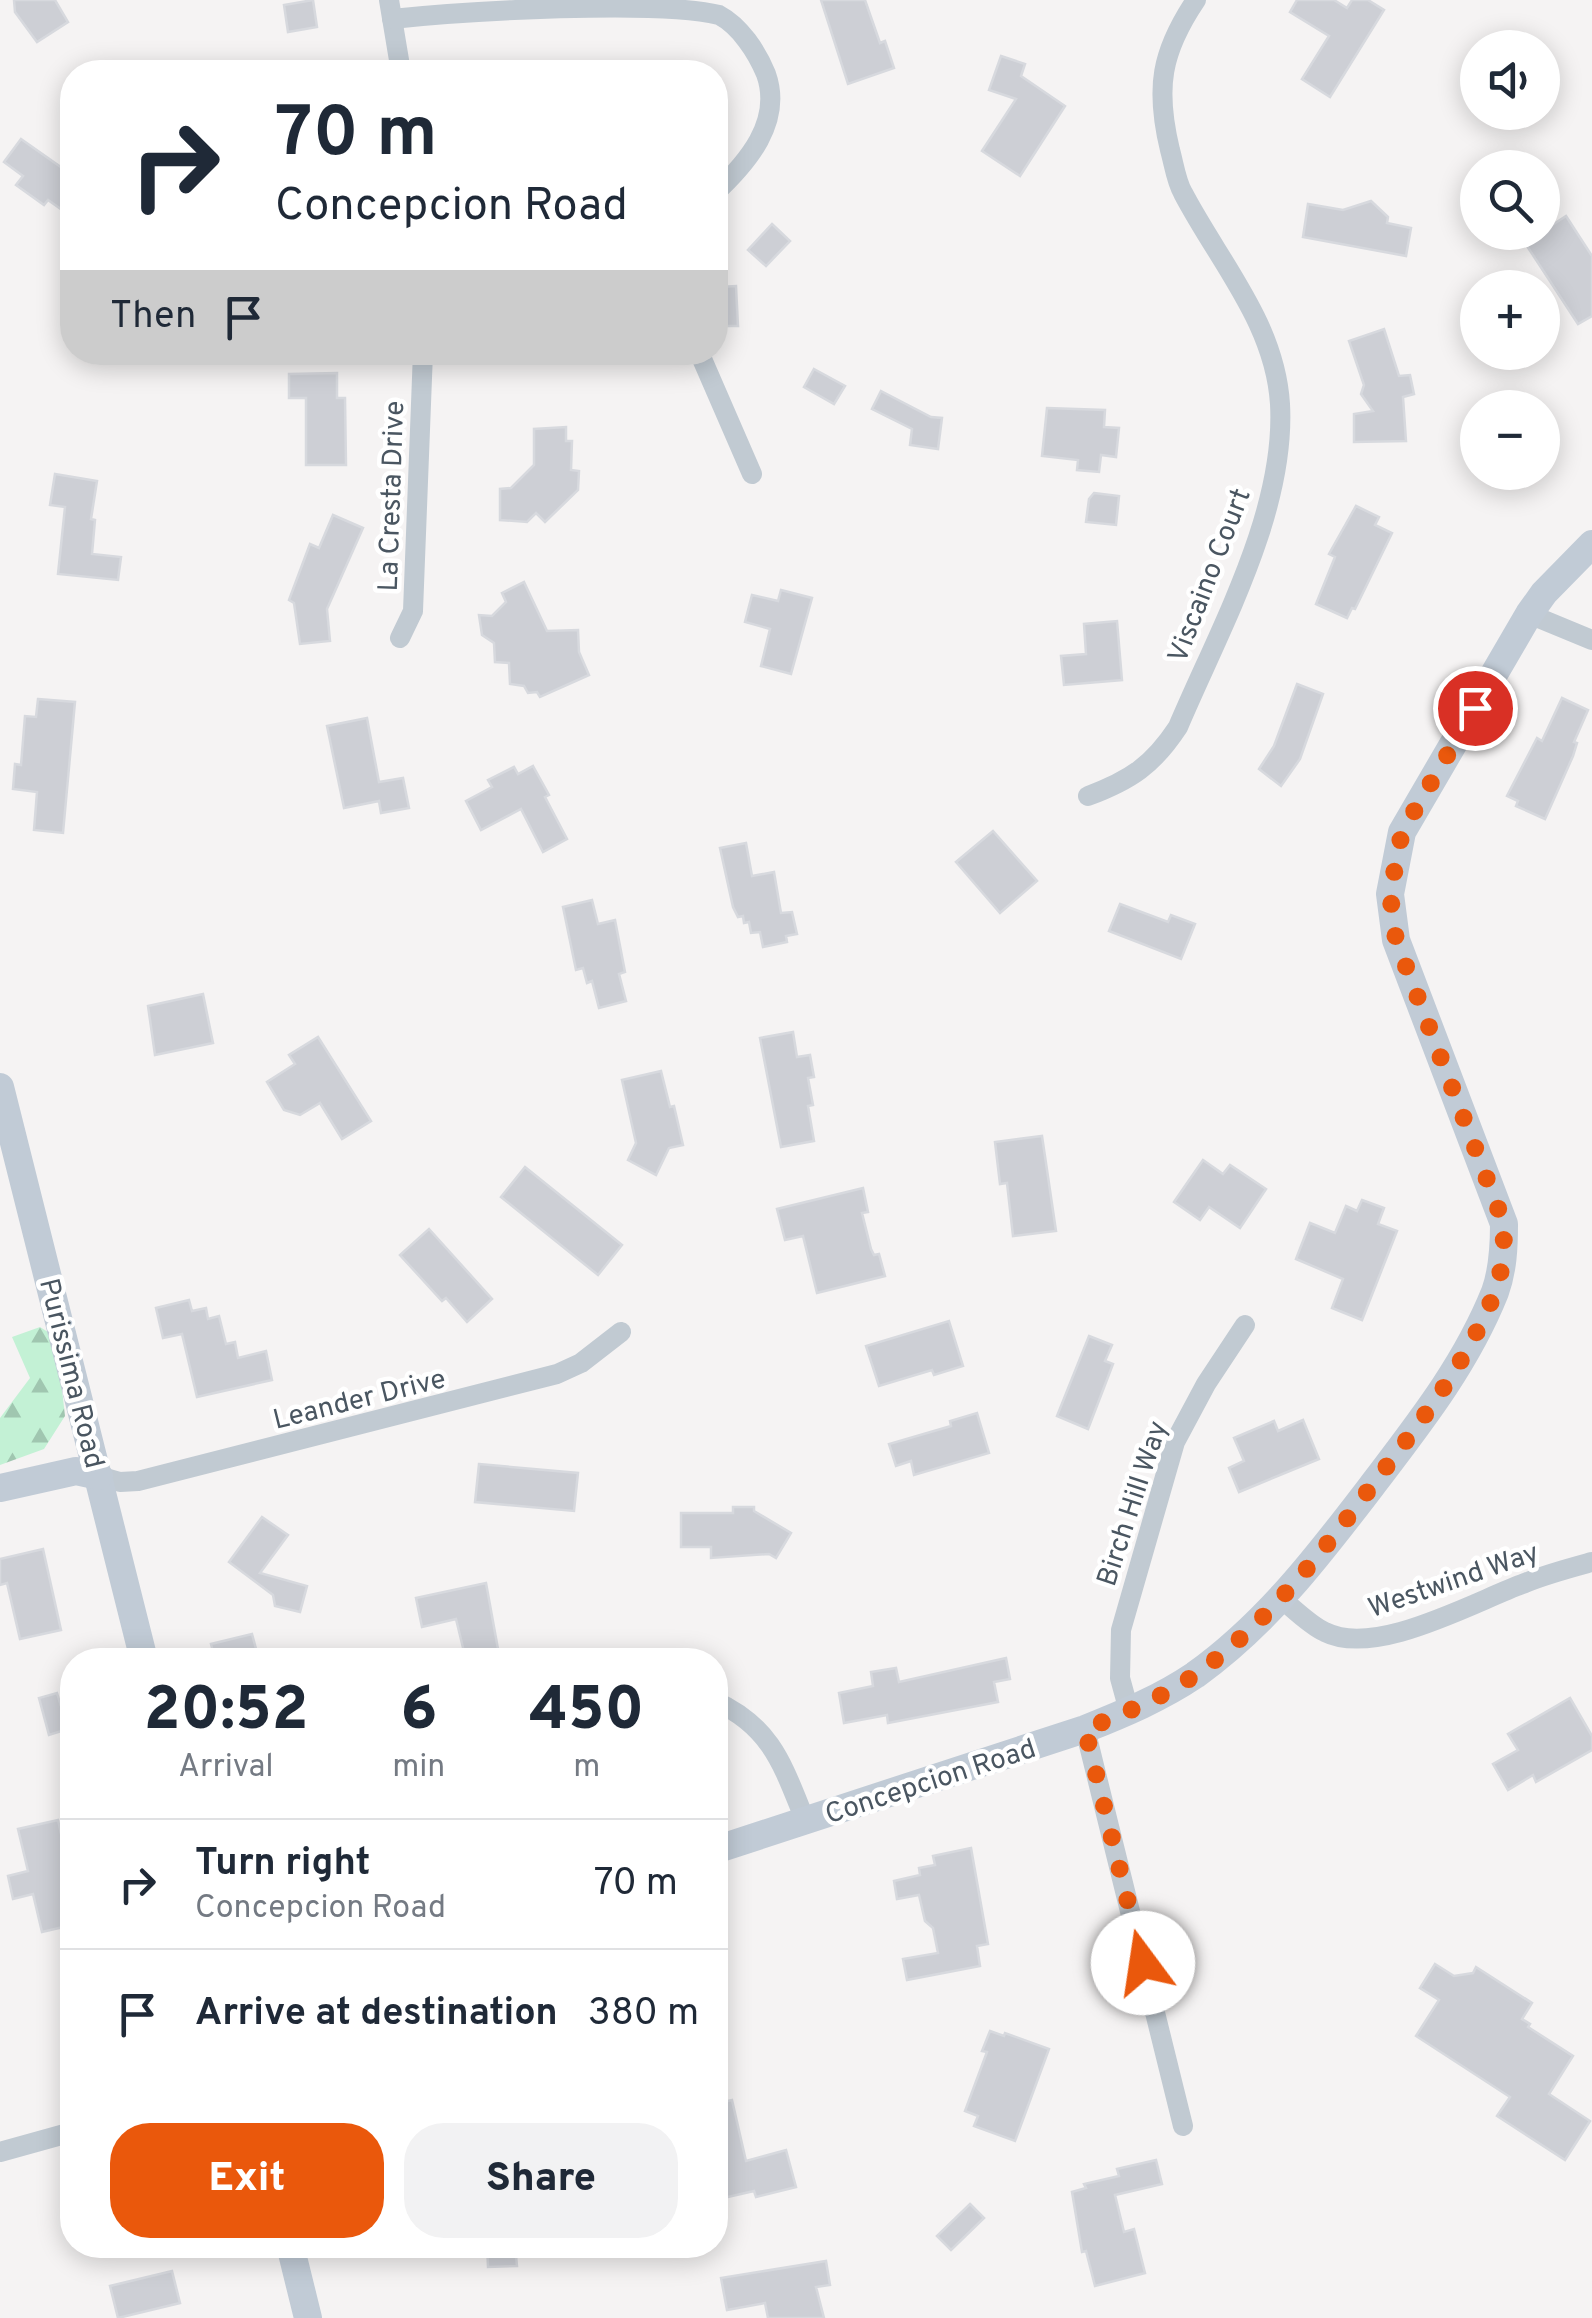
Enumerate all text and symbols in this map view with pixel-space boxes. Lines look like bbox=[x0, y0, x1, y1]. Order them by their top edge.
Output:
map controls bbox=[1460, 30, 1560, 490]
button: sound bbox=[1460, 30, 1560, 130]
text: 70 m bbox=[275, 92, 438, 181]
icon: right bbox=[110, 100, 240, 230]
button: search bbox=[1460, 150, 1560, 250]
text: Concepcion Road bbox=[275, 179, 628, 236]
button: + bbox=[1460, 270, 1560, 370]
icon: arrive bbox=[216, 290, 271, 345]
text: Then bbox=[110, 293, 196, 342]
button: − bbox=[1460, 390, 1560, 490]
street label: La Cresta Drive bbox=[372, 400, 414, 592]
street label: Viscaino Court bbox=[1161, 484, 1261, 668]
pin bbox=[1433, 666, 1518, 751]
icon: arrive bbox=[1448, 681, 1503, 736]
street label: Purissima Road bbox=[29, 1275, 111, 1472]
street label: Leander Drive bbox=[270, 1362, 450, 1440]
street label: Birch Hill Way bbox=[1090, 1417, 1178, 1591]
street label: Westwind Way bbox=[1364, 1536, 1544, 1628]
text: 20:52 bbox=[144, 1675, 308, 1751]
text: 6 bbox=[400, 1675, 437, 1751]
text: 450 bbox=[529, 1675, 644, 1751]
street label: Concepcion Road bbox=[821, 1732, 1041, 1834]
text: Arrival bbox=[178, 1748, 274, 1788]
text: min bbox=[392, 1748, 445, 1788]
text: m bbox=[573, 1748, 600, 1788]
text: Turn right bbox=[195, 1840, 370, 1889]
icon: right bbox=[110, 1857, 165, 1912]
text: 70 m bbox=[594, 1860, 678, 1909]
text: Concepcion Road bbox=[195, 1889, 446, 1929]
position arrow bbox=[1091, 1911, 1195, 2015]
icon: arrive bbox=[110, 1987, 165, 2042]
text: Arrive at destination bbox=[195, 1990, 558, 2039]
text: 380 m bbox=[588, 1990, 699, 2039]
button: Exit bbox=[110, 2123, 384, 2238]
button: Share bbox=[404, 2123, 678, 2238]

